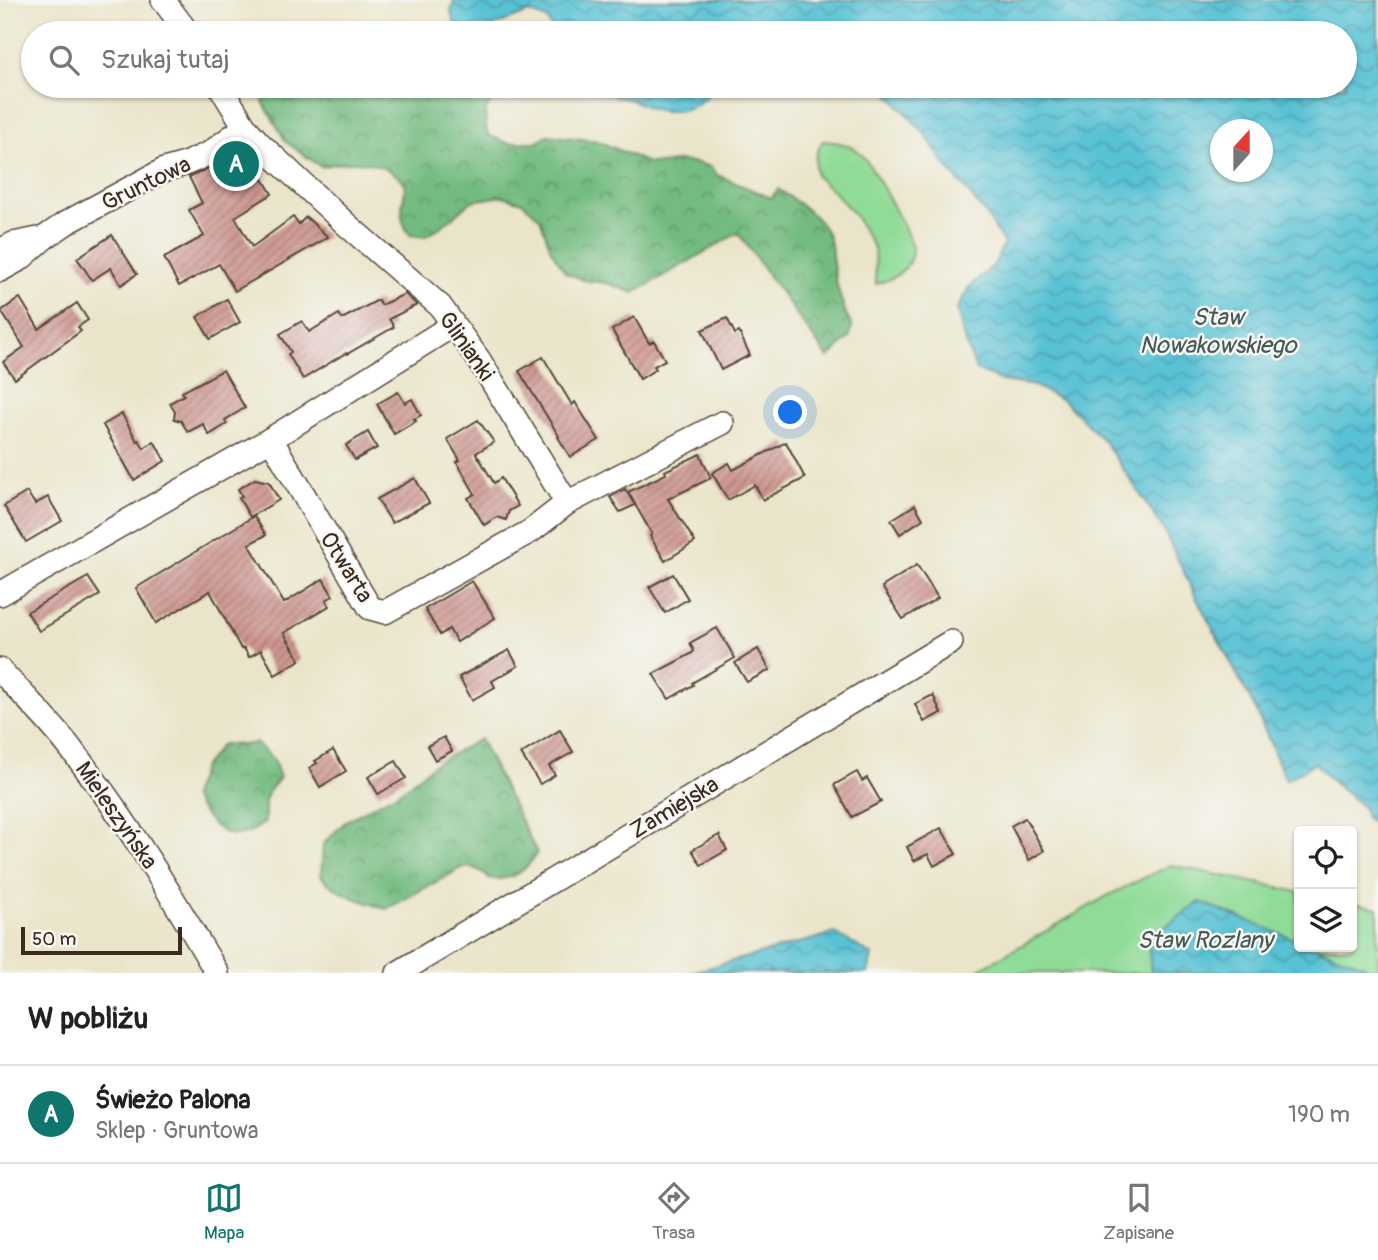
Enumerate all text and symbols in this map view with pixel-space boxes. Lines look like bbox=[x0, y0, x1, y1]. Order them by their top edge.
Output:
search box bbox=[21, 21, 1357, 98]
icon: search bbox=[45, 41, 83, 79]
text: Szukaj tutaj bbox=[101, 44, 229, 76]
north arrow bbox=[1210, 119, 1273, 182]
pin: A bbox=[213, 138, 259, 190]
street label: Gruntowa bbox=[97, 149, 195, 217]
water label: Staw Nowakowskiego bbox=[1140, 303, 1299, 360]
street label: Glinianki bbox=[432, 306, 501, 387]
your location bbox=[773, 395, 807, 429]
street label: Otwarta bbox=[314, 526, 380, 608]
street label: Mieleszyńska bbox=[69, 756, 164, 875]
street label: Zamiejska bbox=[625, 770, 724, 845]
map controls bbox=[1294, 826, 1357, 952]
button: locate bbox=[1294, 826, 1357, 889]
button: layers bbox=[1294, 889, 1357, 952]
scale bar bbox=[21, 924, 182, 956]
water label: Staw Rozlany bbox=[1137, 926, 1275, 955]
text: 50 m bbox=[32, 927, 76, 951]
text: W pobliżu bbox=[28, 1000, 148, 1037]
text: Świeżo Palona bbox=[95, 1084, 251, 1116]
text: A bbox=[44, 1100, 58, 1129]
text: 190 m bbox=[1288, 1100, 1350, 1129]
text: Sklep · Gruntowa bbox=[95, 1116, 259, 1145]
tab: Mapa bbox=[204, 1179, 244, 1245]
tab: Trasa bbox=[652, 1179, 695, 1245]
tab: Zapisane bbox=[1103, 1179, 1174, 1245]

